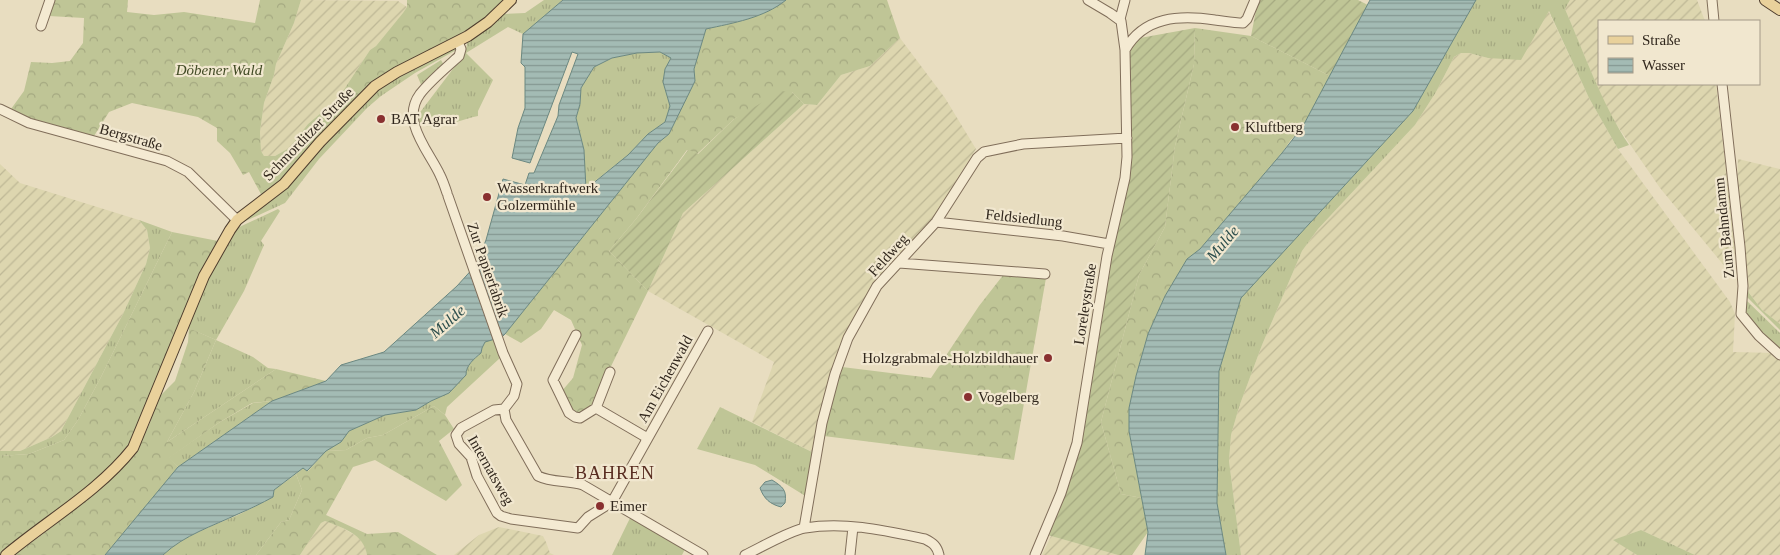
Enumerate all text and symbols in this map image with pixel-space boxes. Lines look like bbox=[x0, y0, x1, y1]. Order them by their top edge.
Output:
legend bbox=[1598, 20, 1760, 85]
text: Straße bbox=[1642, 32, 1681, 48]
text: Wasser bbox=[1642, 57, 1685, 73]
park label: Döbener Wald bbox=[175, 62, 263, 78]
street label: Schmorditzer Straße bbox=[260, 84, 357, 184]
place label: BAT Agrar bbox=[391, 111, 457, 127]
marker: BAT Agrar bbox=[375, 113, 387, 125]
place label: Kluftberg bbox=[1245, 119, 1304, 135]
street label: Bergstraße bbox=[98, 120, 165, 154]
marker: Kluftberg bbox=[1229, 121, 1241, 133]
street label: Zum Bahndamm bbox=[1711, 176, 1737, 279]
place label: Wasserkraftwerk Golzermühle bbox=[497, 180, 599, 213]
marker: Wasserkraftwerk Golzermühle bbox=[481, 191, 493, 203]
street label: Feldsiedlung bbox=[985, 206, 1064, 230]
street label: Zur Papierfabrik bbox=[464, 220, 512, 320]
water label: Mulde bbox=[1202, 222, 1242, 265]
street label: Feldweg bbox=[865, 230, 912, 280]
street label: Loreleystraße bbox=[1071, 262, 1099, 346]
water label: Mulde bbox=[426, 302, 468, 342]
street label: Am Eichenwald bbox=[634, 332, 696, 425]
place label: Holzgrabmale-Holzbildhauer bbox=[862, 350, 1038, 366]
marker: Holzgrabmale-Holzbildhauer bbox=[1042, 352, 1054, 364]
place label: Vogelberg bbox=[978, 389, 1040, 405]
marker: Vogelberg bbox=[962, 391, 974, 403]
street label: Internatsweg bbox=[465, 432, 518, 508]
district label: BAHREN bbox=[575, 463, 655, 483]
place label: Eimer bbox=[610, 498, 647, 514]
marker: Eimer bbox=[594, 500, 606, 512]

